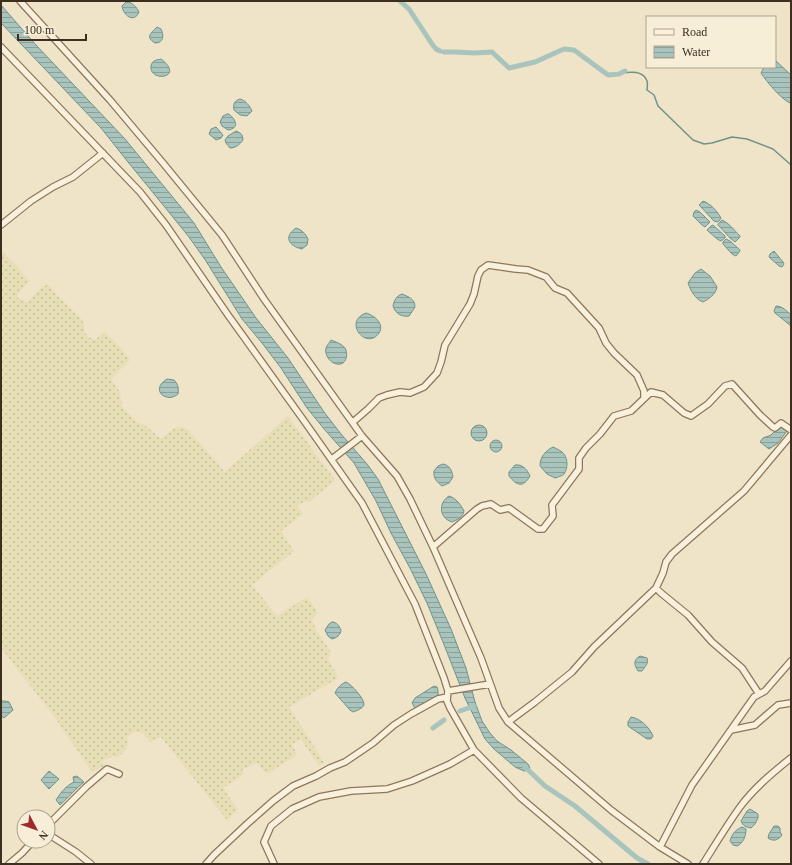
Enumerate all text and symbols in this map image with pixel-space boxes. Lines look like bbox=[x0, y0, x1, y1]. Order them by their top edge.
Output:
scale bar bbox=[18, 16, 86, 42]
legend bbox=[646, 16, 776, 68]
text: 100 m bbox=[24, 23, 55, 37]
text: Road bbox=[682, 25, 707, 39]
text: Water bbox=[682, 45, 710, 59]
north arrow bbox=[16, 809, 56, 849]
text: N bbox=[36, 829, 51, 843]

